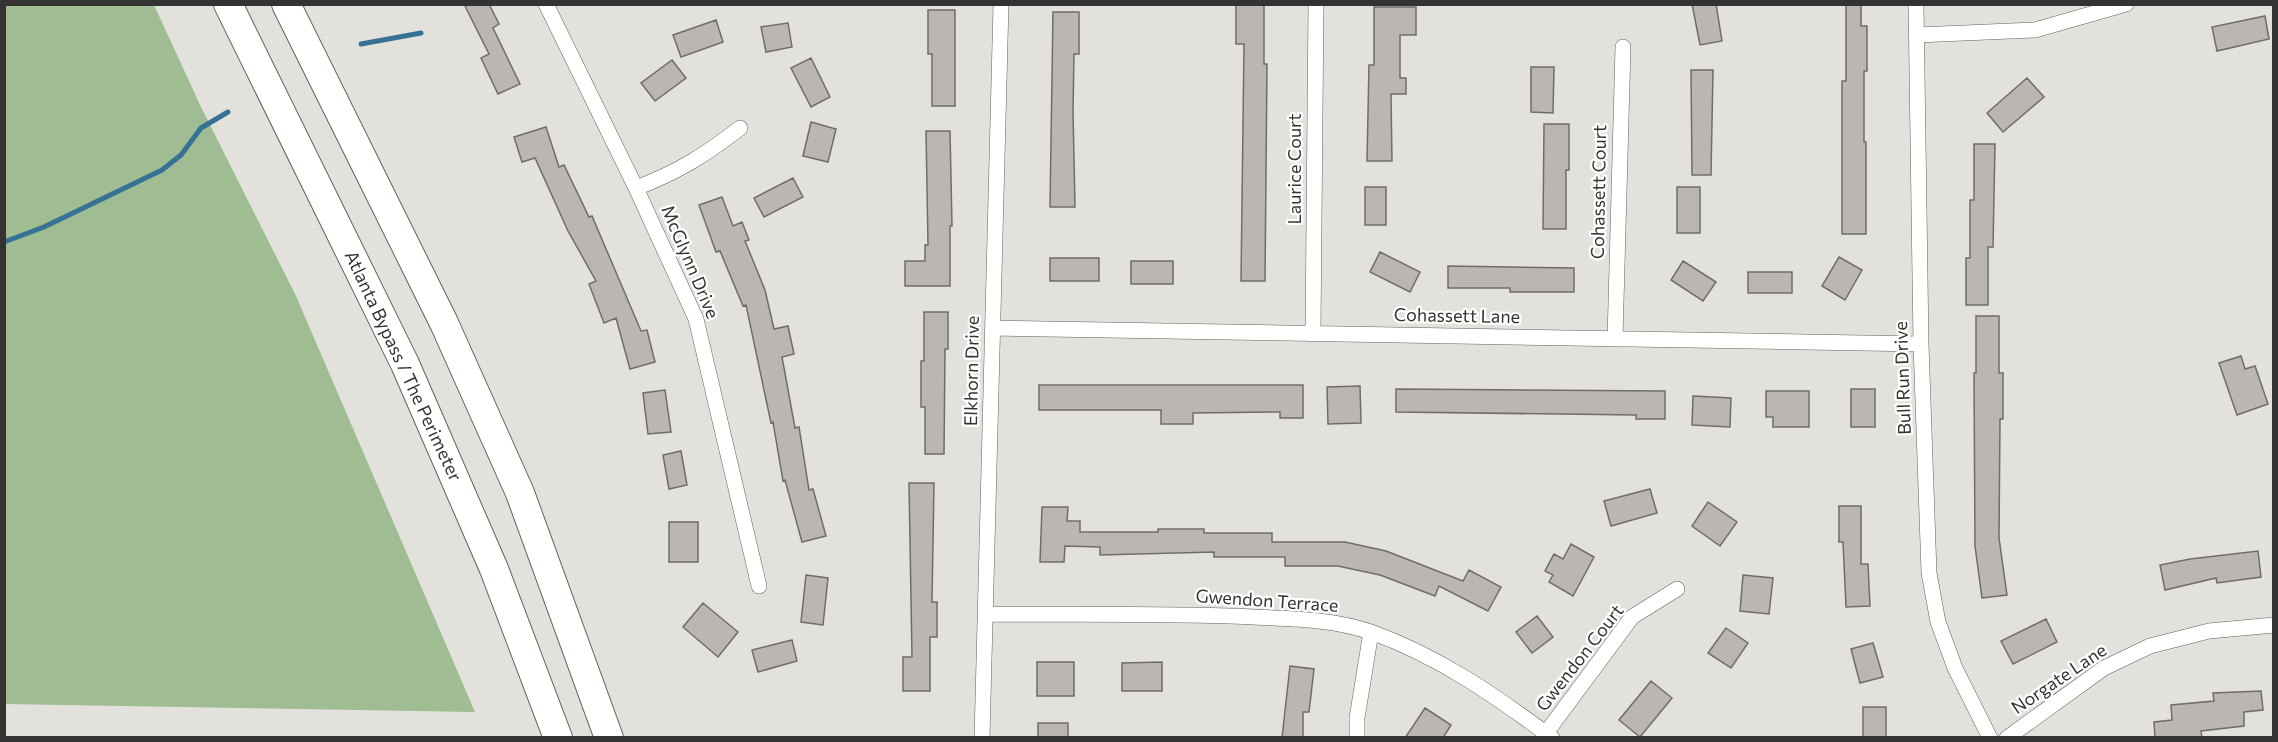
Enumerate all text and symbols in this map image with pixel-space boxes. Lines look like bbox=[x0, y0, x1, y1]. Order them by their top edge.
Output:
street label: Laurice Court bbox=[1283, 113, 1305, 225]
street label: Cohassett Court bbox=[1586, 125, 1610, 259]
street label: McGlynn Drive bbox=[657, 202, 725, 321]
street label: Atlanta Bypass / The Perimeter bbox=[341, 247, 467, 484]
street label: Cohassett Lane bbox=[1394, 303, 1520, 327]
street label: Elkhorn Drive bbox=[959, 316, 983, 426]
street label: Bull Run Drive bbox=[1889, 321, 1915, 435]
street label: Gwendon Terrace bbox=[1195, 584, 1339, 616]
street label: Gwendon Court bbox=[1531, 600, 1628, 715]
street label: Norgate Lane bbox=[2007, 638, 2110, 718]

